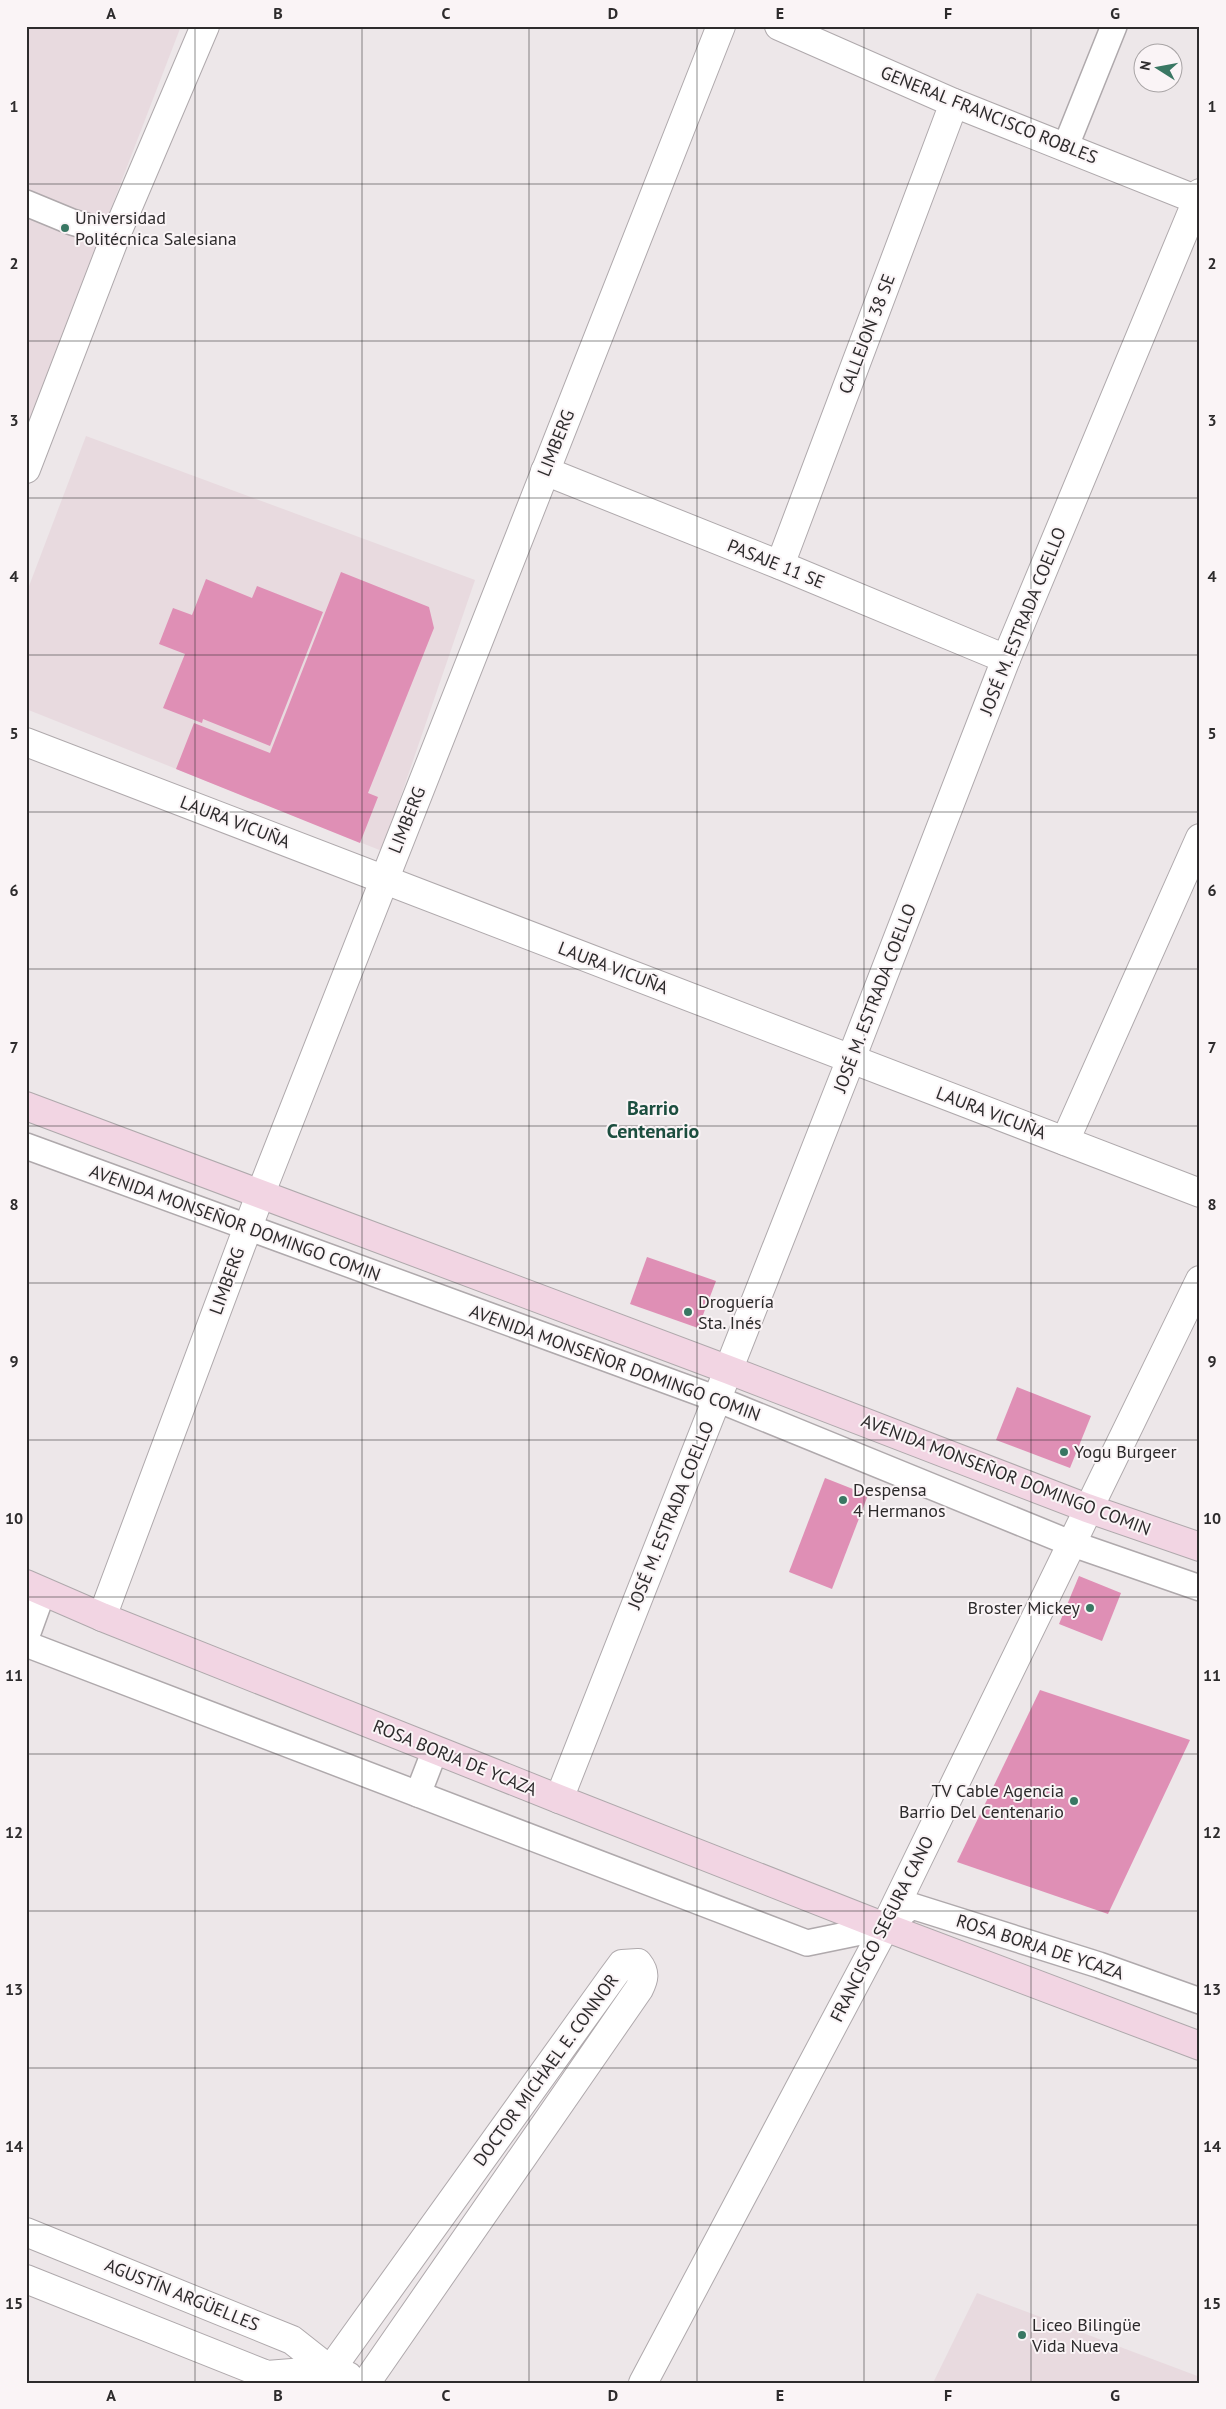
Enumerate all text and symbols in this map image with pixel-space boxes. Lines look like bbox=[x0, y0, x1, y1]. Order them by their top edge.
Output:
text: A bbox=[106, 3, 116, 23]
text: B bbox=[273, 3, 283, 23]
text: C bbox=[442, 3, 451, 23]
text: D bbox=[608, 3, 618, 23]
text: E bbox=[776, 3, 784, 23]
text: F bbox=[944, 3, 952, 23]
text: G bbox=[1110, 3, 1120, 23]
north arrow bbox=[1134, 42, 1184, 92]
text: N bbox=[1136, 59, 1155, 72]
street label: GENERAL FRANCISCO ROBLES bbox=[877, 60, 1101, 169]
text: 1 bbox=[9, 96, 19, 116]
text: 1 bbox=[1207, 96, 1217, 116]
place label: Universidad Politécnica Salesiana bbox=[75, 206, 237, 250]
marker: Universidad Politécnica Salesiana bbox=[59, 222, 71, 234]
text: 2 bbox=[9, 253, 19, 273]
text: 2 bbox=[1207, 253, 1217, 273]
street label: CALLEJON 38 SE bbox=[833, 271, 900, 397]
street label: LIMBERG bbox=[532, 406, 579, 480]
text: 3 bbox=[9, 410, 19, 430]
text: 3 bbox=[1207, 410, 1217, 430]
street label: JOSÉ M. ESTRADA COELLO bbox=[974, 524, 1071, 719]
street label: PASAJE 11 SE bbox=[724, 534, 828, 593]
text: 4 bbox=[9, 566, 19, 586]
text: 4 bbox=[1207, 566, 1217, 586]
text: 5 bbox=[9, 723, 19, 743]
text: 5 bbox=[1207, 723, 1217, 743]
street label: LIMBERG bbox=[383, 783, 430, 857]
street label: LAURA VICUÑA bbox=[177, 790, 294, 853]
text: 6 bbox=[9, 880, 19, 900]
text: 6 bbox=[1207, 880, 1217, 900]
street label: JOSÉ M. ESTRADA COELLO bbox=[828, 900, 921, 1096]
street label: LAURA VICUÑA bbox=[555, 936, 672, 999]
text: 7 bbox=[9, 1037, 19, 1057]
text: 7 bbox=[1207, 1037, 1217, 1057]
street label: LAURA VICUÑA bbox=[933, 1081, 1050, 1144]
district label: Barrio Centenario bbox=[607, 1095, 700, 1144]
street label: AVENIDA MONSEÑOR DOMINGO COMIN bbox=[86, 1159, 384, 1286]
text: 8 bbox=[9, 1194, 19, 1214]
text: 8 bbox=[1207, 1194, 1217, 1214]
street label: LIMBERG bbox=[204, 1244, 249, 1318]
place label: Droguería Sta. Inés bbox=[698, 1290, 774, 1334]
street label: AVENIDA MONSEÑOR DOMINGO COMIN bbox=[466, 1299, 764, 1426]
marker: Droguería Sta. Inés bbox=[682, 1306, 694, 1318]
text: 9 bbox=[9, 1351, 19, 1371]
text: 9 bbox=[1207, 1351, 1217, 1371]
street label: AVENIDA MONSEÑOR DOMINGO COMIN bbox=[858, 1409, 1154, 1540]
street label: JOSÉ M. ESTRADA COELLO bbox=[622, 1418, 719, 1613]
place label: Yogu Burgeer bbox=[1074, 1440, 1177, 1463]
marker: Yogu Burgeer bbox=[1058, 1446, 1070, 1458]
place label: Despensa 4 Hermanos bbox=[853, 1478, 946, 1522]
marker: Despensa 4 Hermanos bbox=[837, 1494, 849, 1506]
text: 10 bbox=[5, 1508, 23, 1528]
text: 10 bbox=[1203, 1508, 1221, 1528]
place label: Broster Mickey bbox=[967, 1596, 1081, 1619]
marker: Broster Mickey bbox=[1084, 1602, 1096, 1614]
text: 11 bbox=[5, 1665, 23, 1685]
text: 11 bbox=[1203, 1665, 1221, 1685]
street label: ROSA BORJA DE YCAZA bbox=[370, 1714, 541, 1801]
place label: TV Cable Agencia Barrio Del Centenario bbox=[899, 1779, 1064, 1823]
marker: TV Cable Agencia Barrio Del Centenario bbox=[1068, 1795, 1080, 1807]
text: 12 bbox=[5, 1822, 23, 1842]
text: 12 bbox=[1203, 1822, 1221, 1842]
street label: FRANCISCO SEGURA CANO bbox=[825, 1832, 939, 2026]
street label: ROSA BORJA DE YCAZA bbox=[953, 1909, 1127, 1985]
street label: DOCTOR MICHAEL E. CONNOR bbox=[468, 1969, 623, 2171]
text: 13 bbox=[5, 1979, 23, 1999]
text: 13 bbox=[1203, 1979, 1221, 1999]
text: 14 bbox=[5, 2136, 23, 2156]
text: 14 bbox=[1203, 2136, 1221, 2156]
street label: AGUSTÍN ARGÜELLES bbox=[102, 2253, 263, 2336]
text: 15 bbox=[5, 2293, 23, 2313]
text: 15 bbox=[1203, 2293, 1221, 2313]
place label: Liceo Bilingüe Vida Nueva bbox=[1031, 2313, 1141, 2357]
marker: Liceo Bilingüe Vida Nueva bbox=[1016, 2329, 1028, 2341]
text: A bbox=[106, 2385, 116, 2405]
text: B bbox=[273, 2385, 283, 2405]
text: C bbox=[442, 2385, 451, 2405]
text: D bbox=[608, 2385, 618, 2405]
text: E bbox=[776, 2385, 784, 2405]
text: F bbox=[944, 2385, 952, 2405]
text: G bbox=[1110, 2385, 1120, 2405]

